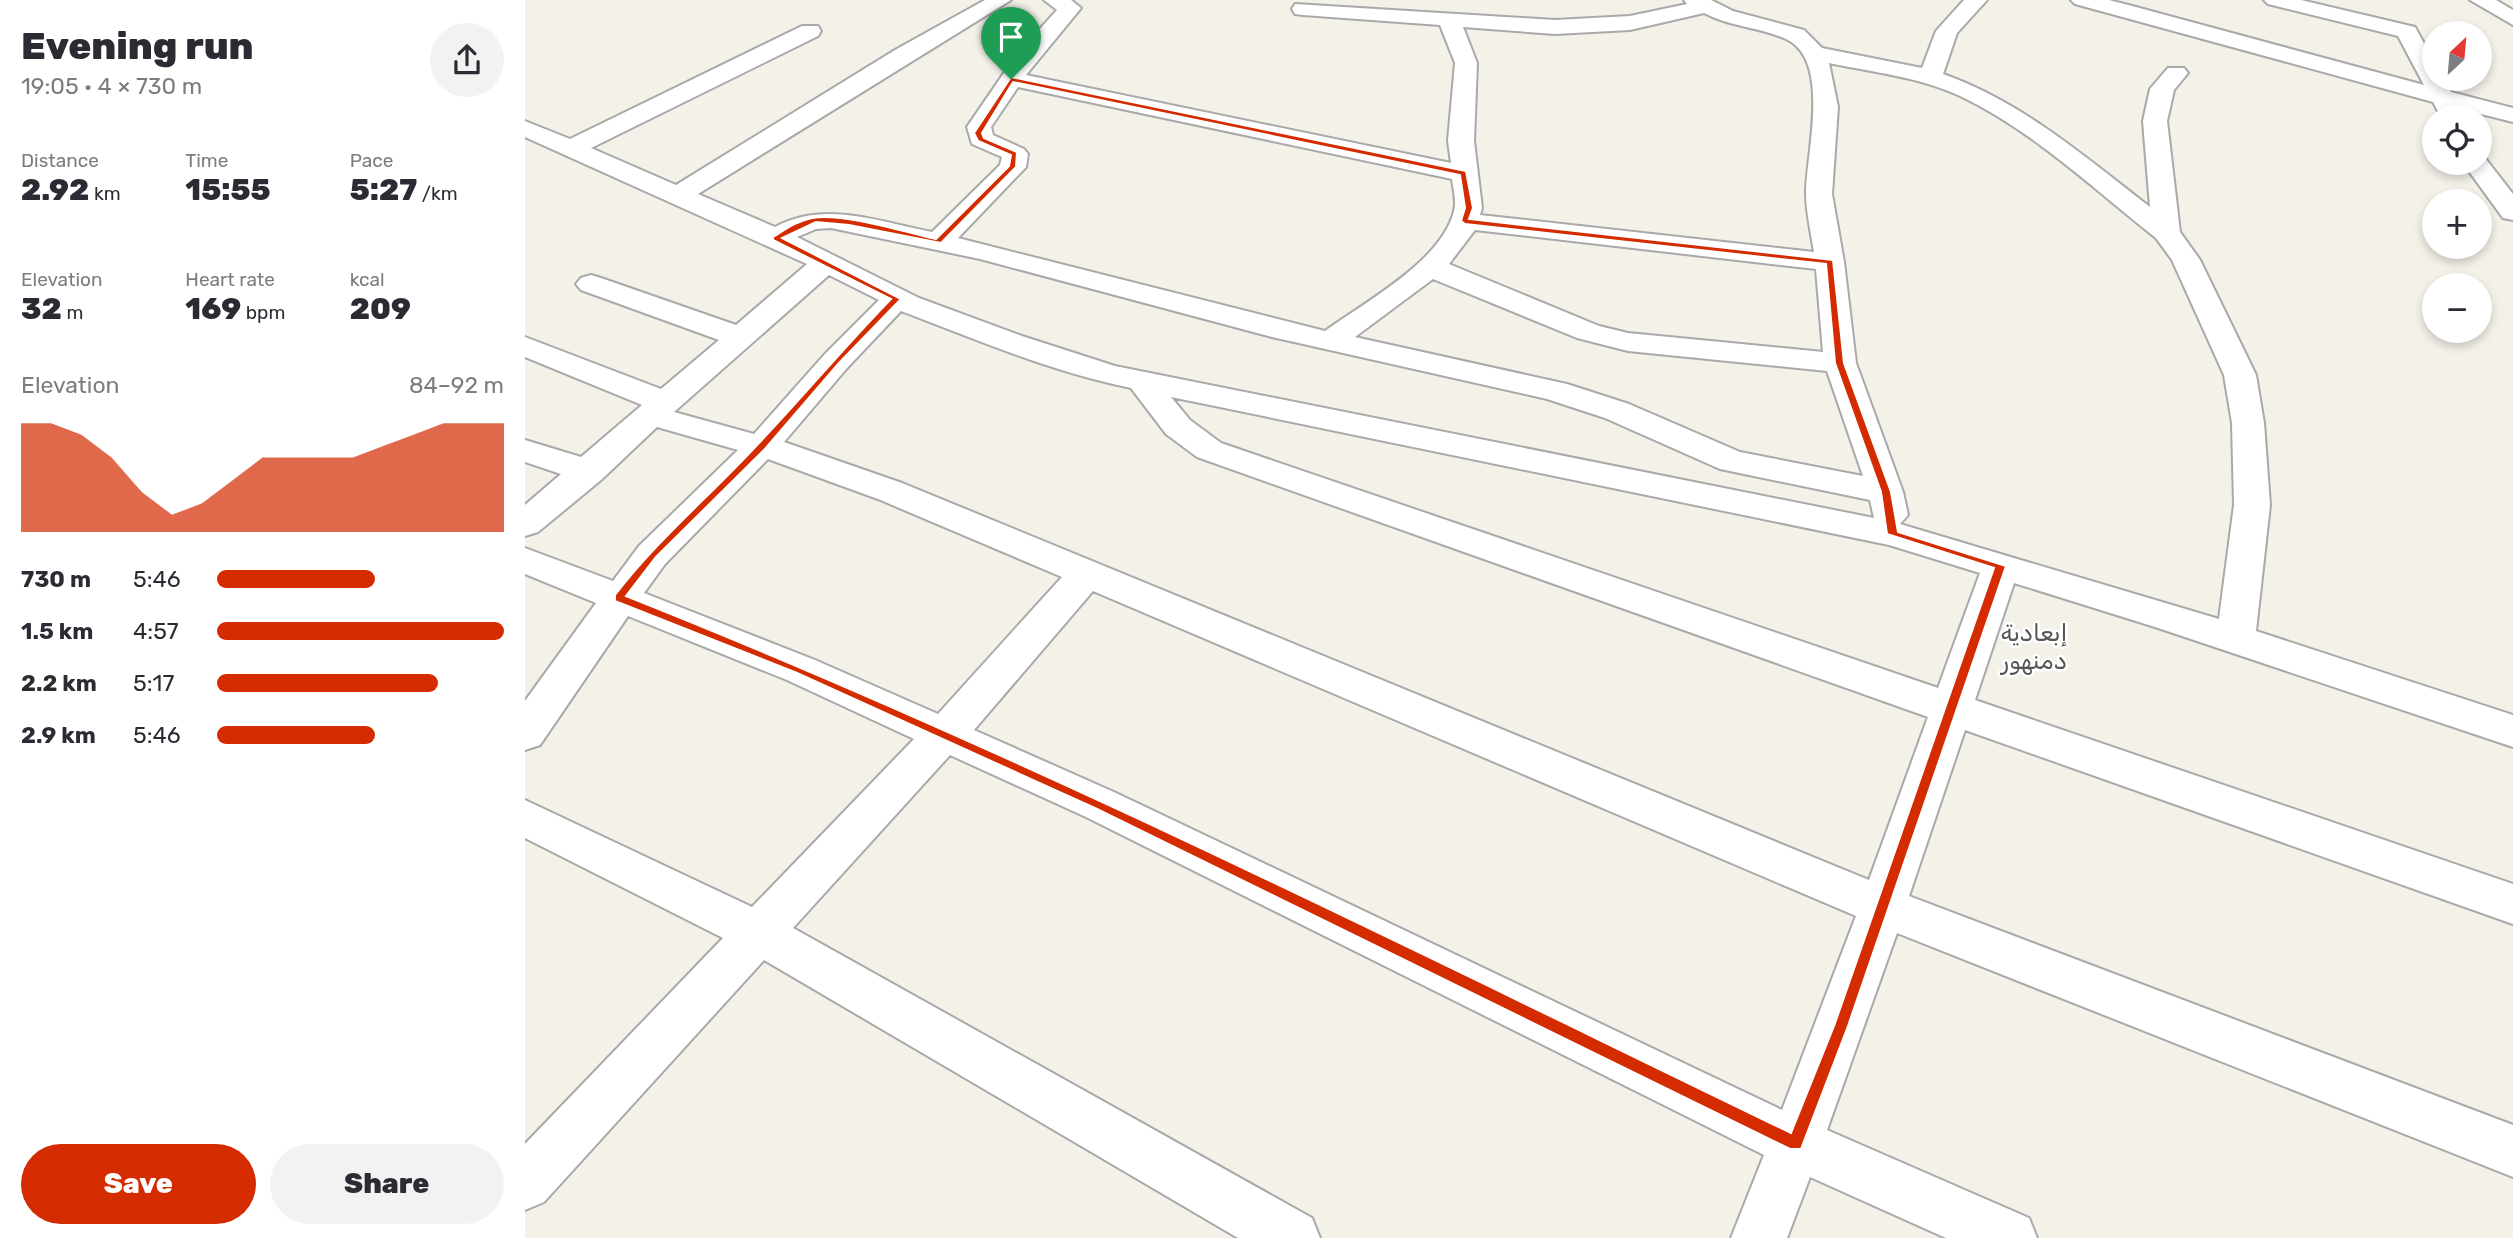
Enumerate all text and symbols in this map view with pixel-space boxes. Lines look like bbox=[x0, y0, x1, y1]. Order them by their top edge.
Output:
pin bbox=[981, 7, 1041, 79]
icon: arrive bbox=[992, 18, 1030, 56]
north arrow bbox=[2422, 21, 2492, 91]
map controls bbox=[2422, 21, 2492, 343]
text: Evening run bbox=[21, 23, 254, 69]
button: share bbox=[430, 23, 504, 97]
text: 19:05 · 4 × 730 m bbox=[21, 72, 202, 100]
button: locate bbox=[2422, 105, 2492, 175]
text: Distance bbox=[21, 149, 99, 172]
text: Time bbox=[185, 149, 228, 172]
text: Pace bbox=[350, 149, 393, 172]
text: 2.92 bbox=[21, 172, 89, 208]
text: 15:55 bbox=[185, 172, 270, 208]
text: 5:27 bbox=[350, 172, 417, 208]
text: km bbox=[89, 182, 121, 205]
text: /km bbox=[417, 182, 458, 205]
button: + bbox=[2422, 189, 2492, 259]
text: Elevation bbox=[21, 268, 102, 291]
text: Heart rate bbox=[185, 268, 275, 291]
text: kcal bbox=[350, 268, 385, 291]
button: − bbox=[2422, 273, 2492, 343]
text: 32 bbox=[21, 291, 62, 327]
text: 169 bbox=[185, 291, 241, 327]
text: 209 bbox=[350, 291, 411, 327]
text: m bbox=[62, 301, 83, 324]
text: bpm bbox=[241, 301, 285, 324]
text: Elevation bbox=[21, 371, 120, 399]
text: 84–92 m bbox=[409, 371, 504, 399]
text: 730 m bbox=[21, 565, 91, 593]
text: 5:46 bbox=[133, 565, 181, 593]
text: 1.5 km bbox=[21, 617, 93, 645]
text: 4:57 bbox=[133, 617, 179, 645]
district label: إبعادية دمنهور bbox=[1999, 619, 2067, 675]
text: 2.2 km bbox=[21, 669, 97, 697]
text: 5:17 bbox=[133, 669, 174, 697]
text: 2.9 km bbox=[21, 721, 96, 749]
text: 5:46 bbox=[133, 721, 181, 749]
button: Save bbox=[21, 1144, 256, 1224]
button: Share bbox=[270, 1144, 504, 1224]

